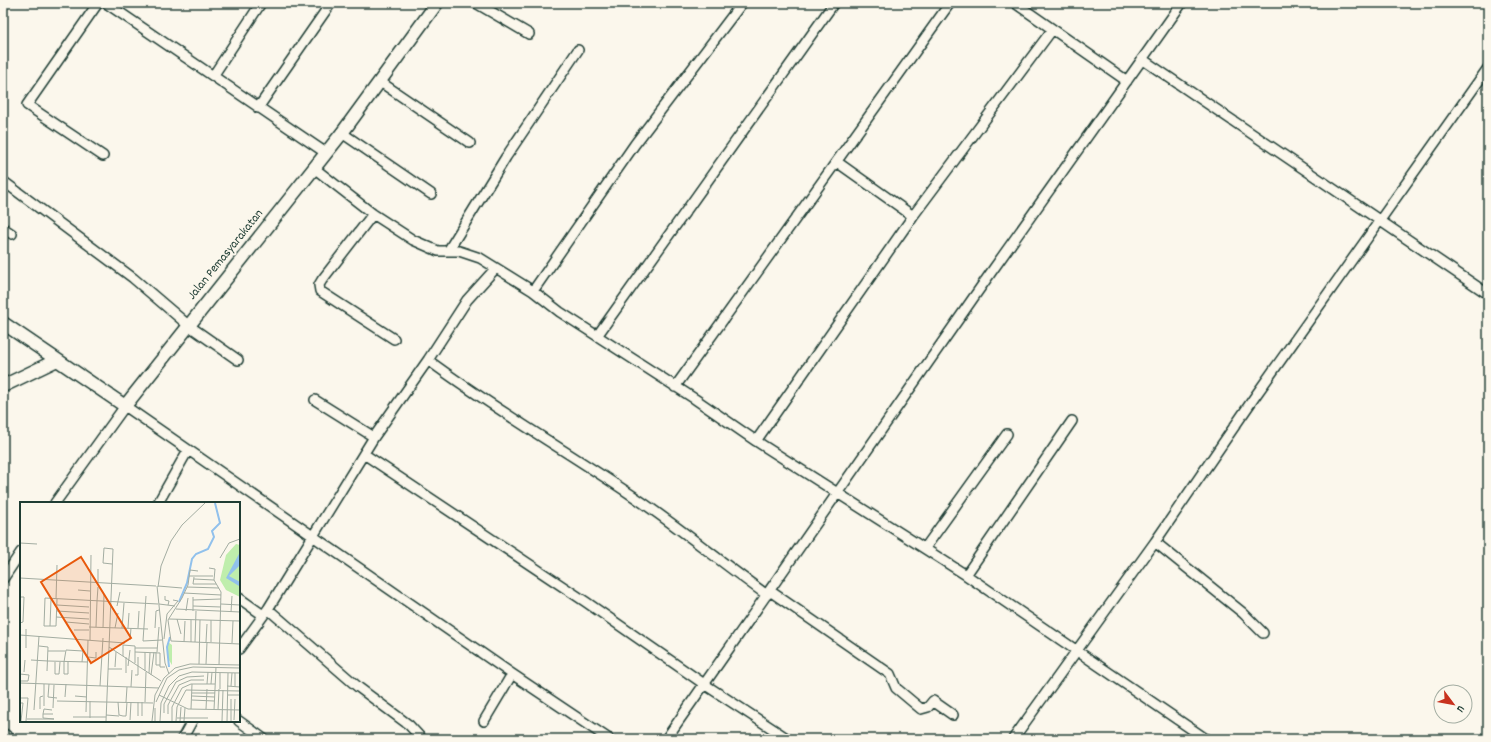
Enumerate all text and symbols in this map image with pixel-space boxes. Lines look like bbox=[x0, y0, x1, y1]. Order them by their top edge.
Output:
street label: Jalan Pemasyarakatan bbox=[183, 206, 269, 304]
inset map bbox=[20, 502, 240, 722]
north arrow bbox=[1433, 684, 1473, 724]
text: U bbox=[1452, 702, 1468, 715]

